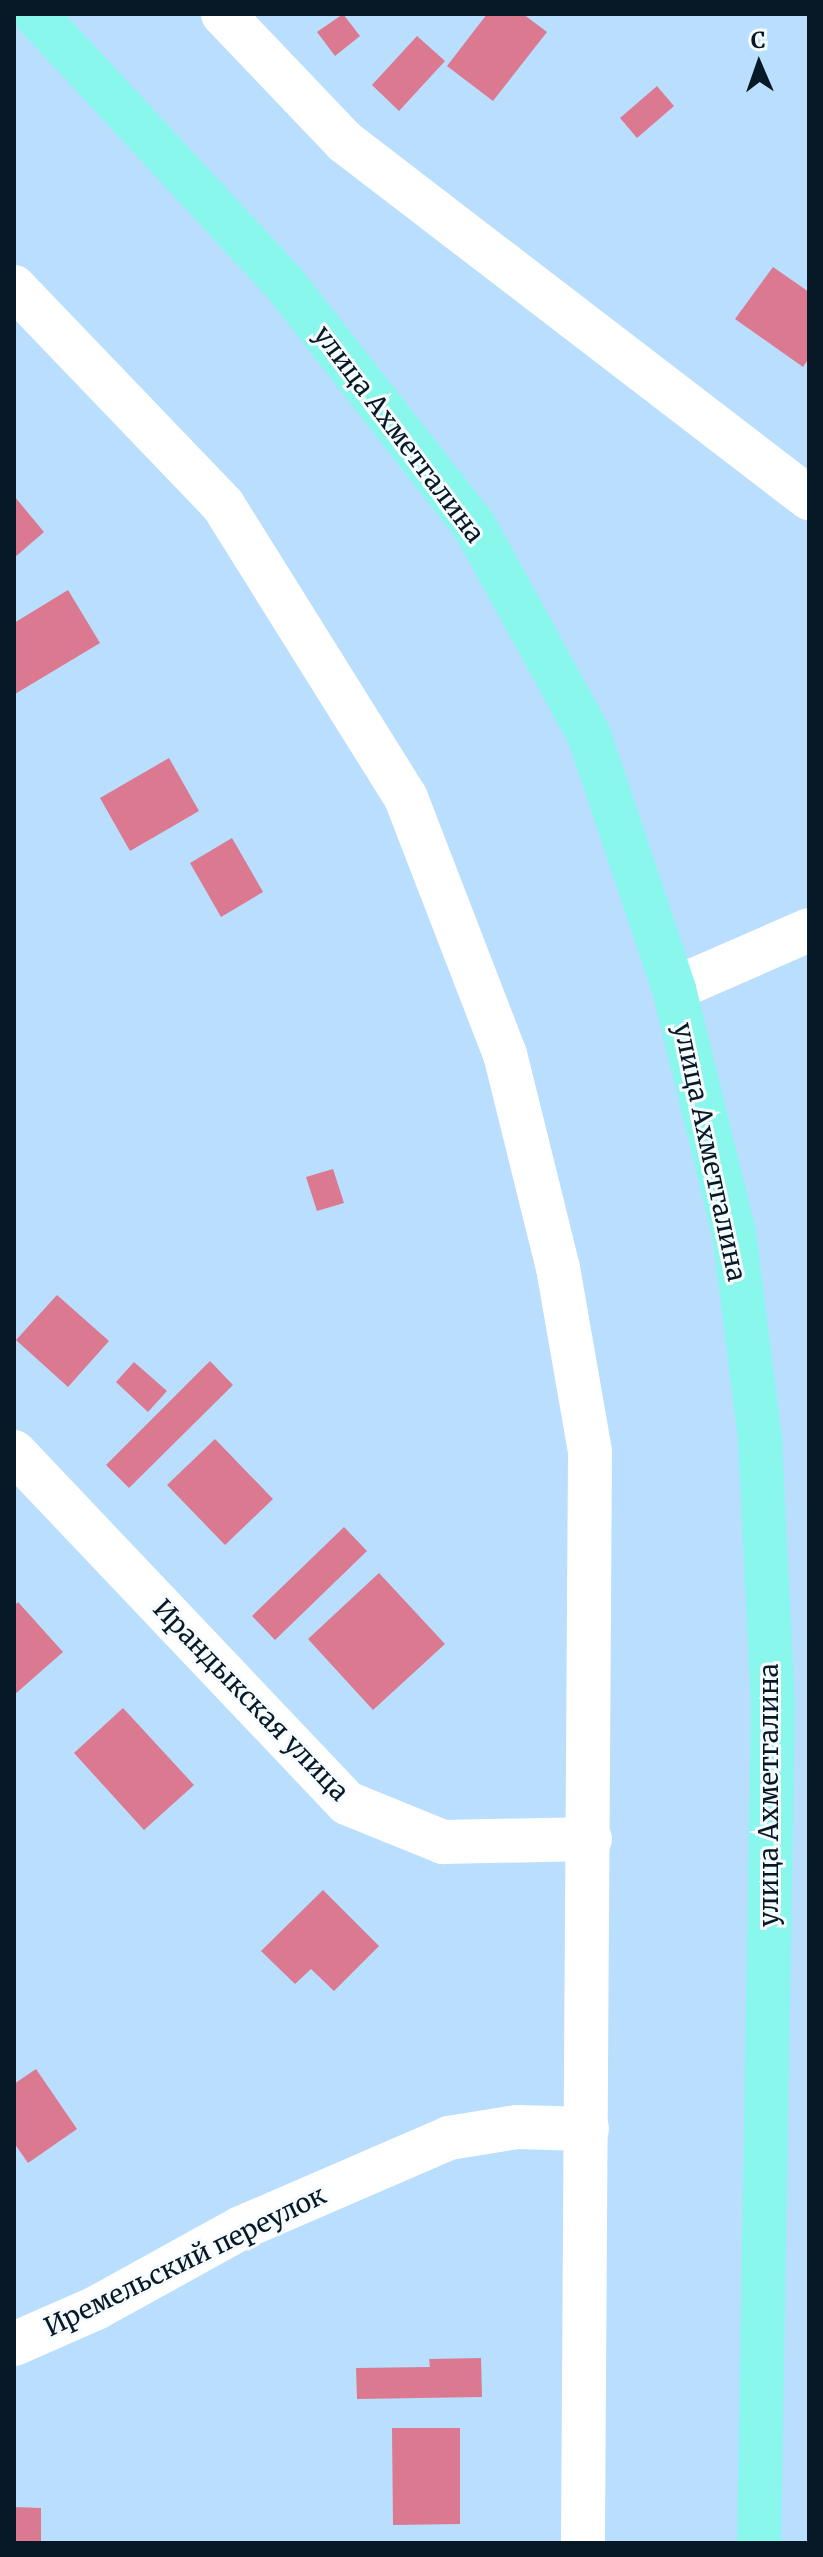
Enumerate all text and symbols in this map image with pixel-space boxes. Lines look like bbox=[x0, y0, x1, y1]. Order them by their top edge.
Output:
north arrow bbox=[719, 24, 799, 104]
text: С bbox=[750, 26, 766, 54]
street label: улица Ахметгалина bbox=[307, 319, 491, 549]
street label: улица Ахметгалина bbox=[667, 1020, 753, 1284]
street label: Ирандыкская улица bbox=[147, 1593, 355, 1807]
street label: улица Ахметгалина bbox=[753, 1663, 785, 1927]
street label: Иремельский переулок bbox=[39, 2179, 331, 2343]

